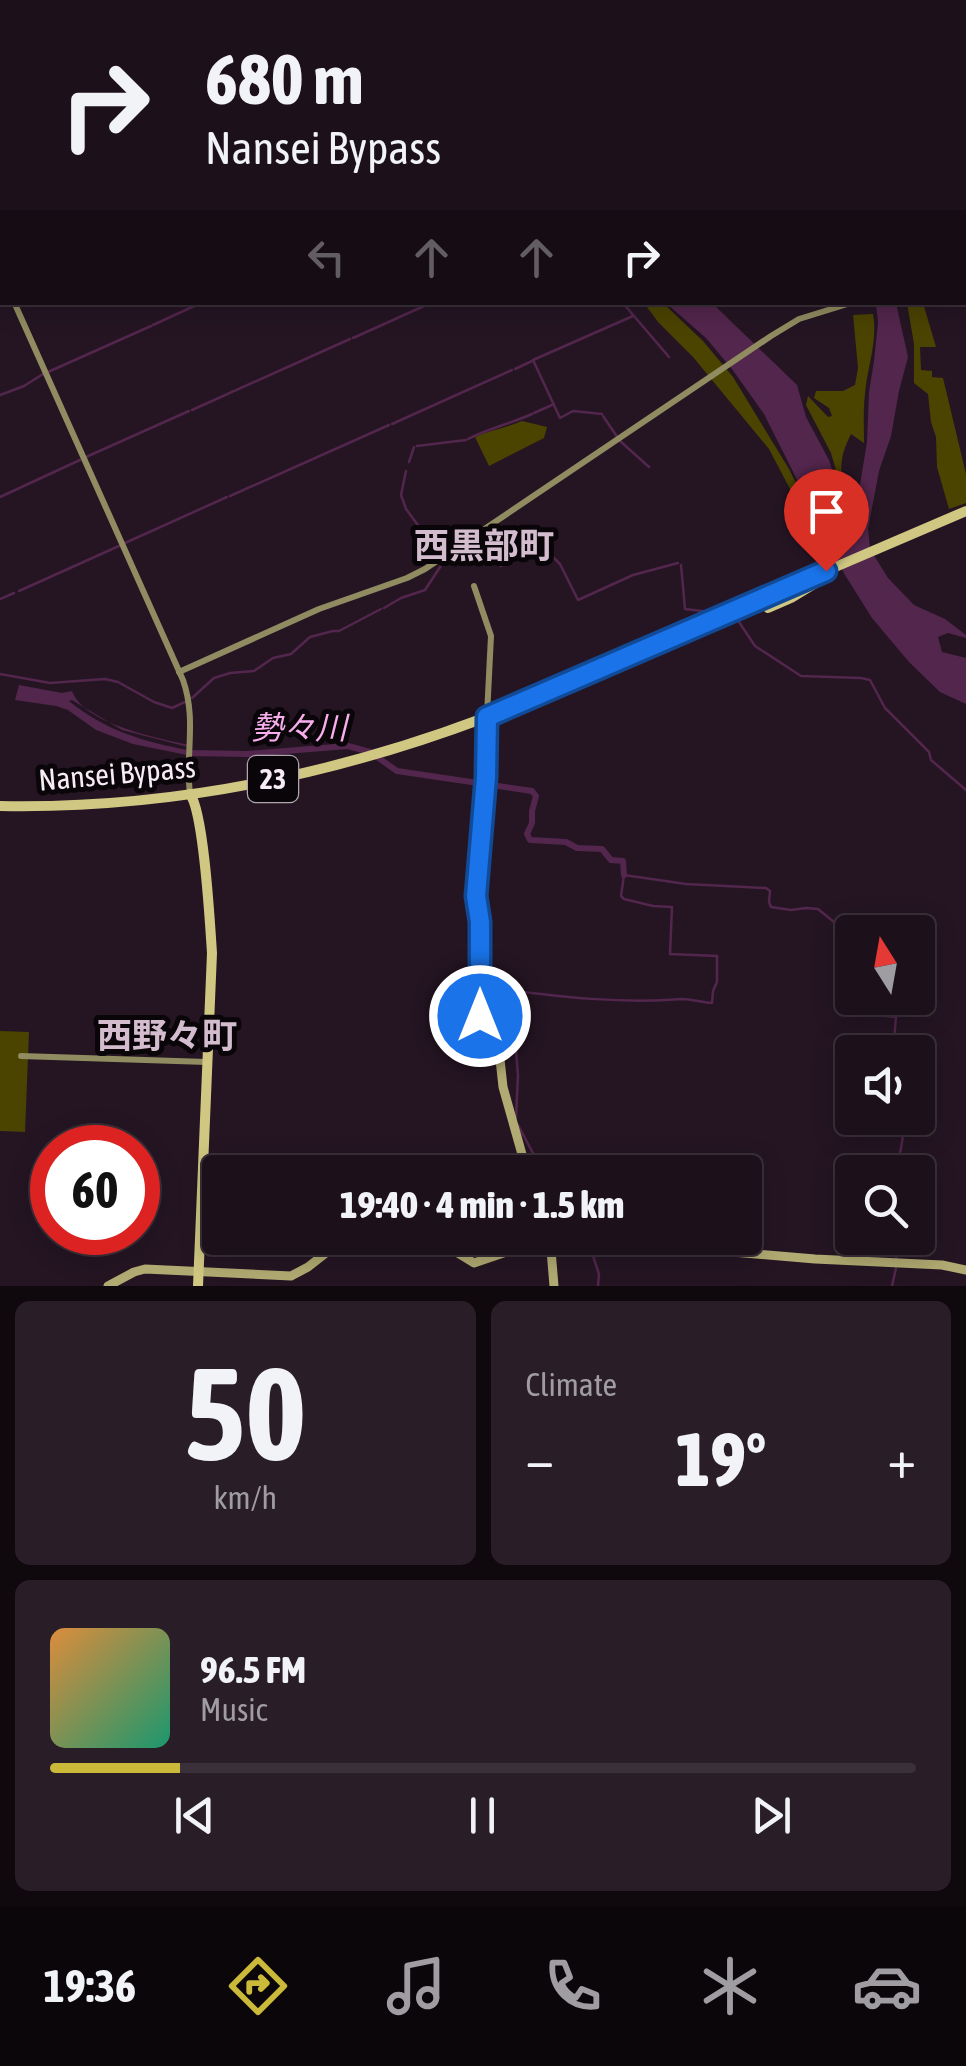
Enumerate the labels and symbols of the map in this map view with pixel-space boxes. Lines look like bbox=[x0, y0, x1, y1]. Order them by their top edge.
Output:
pin bbox=[784, 469, 869, 572]
district label: 西黒部町 bbox=[414, 525, 554, 565]
water label: 勢々川 bbox=[251, 709, 350, 746]
street label: Nansei Bypass bbox=[37, 749, 197, 797]
road number: 23 bbox=[248, 756, 298, 802]
north arrow bbox=[835, 915, 935, 1015]
position arrow bbox=[428, 964, 532, 1068]
district label: 西野々町 bbox=[97, 1015, 237, 1055]
speed limit sign: 60 bbox=[30, 1125, 160, 1255]

